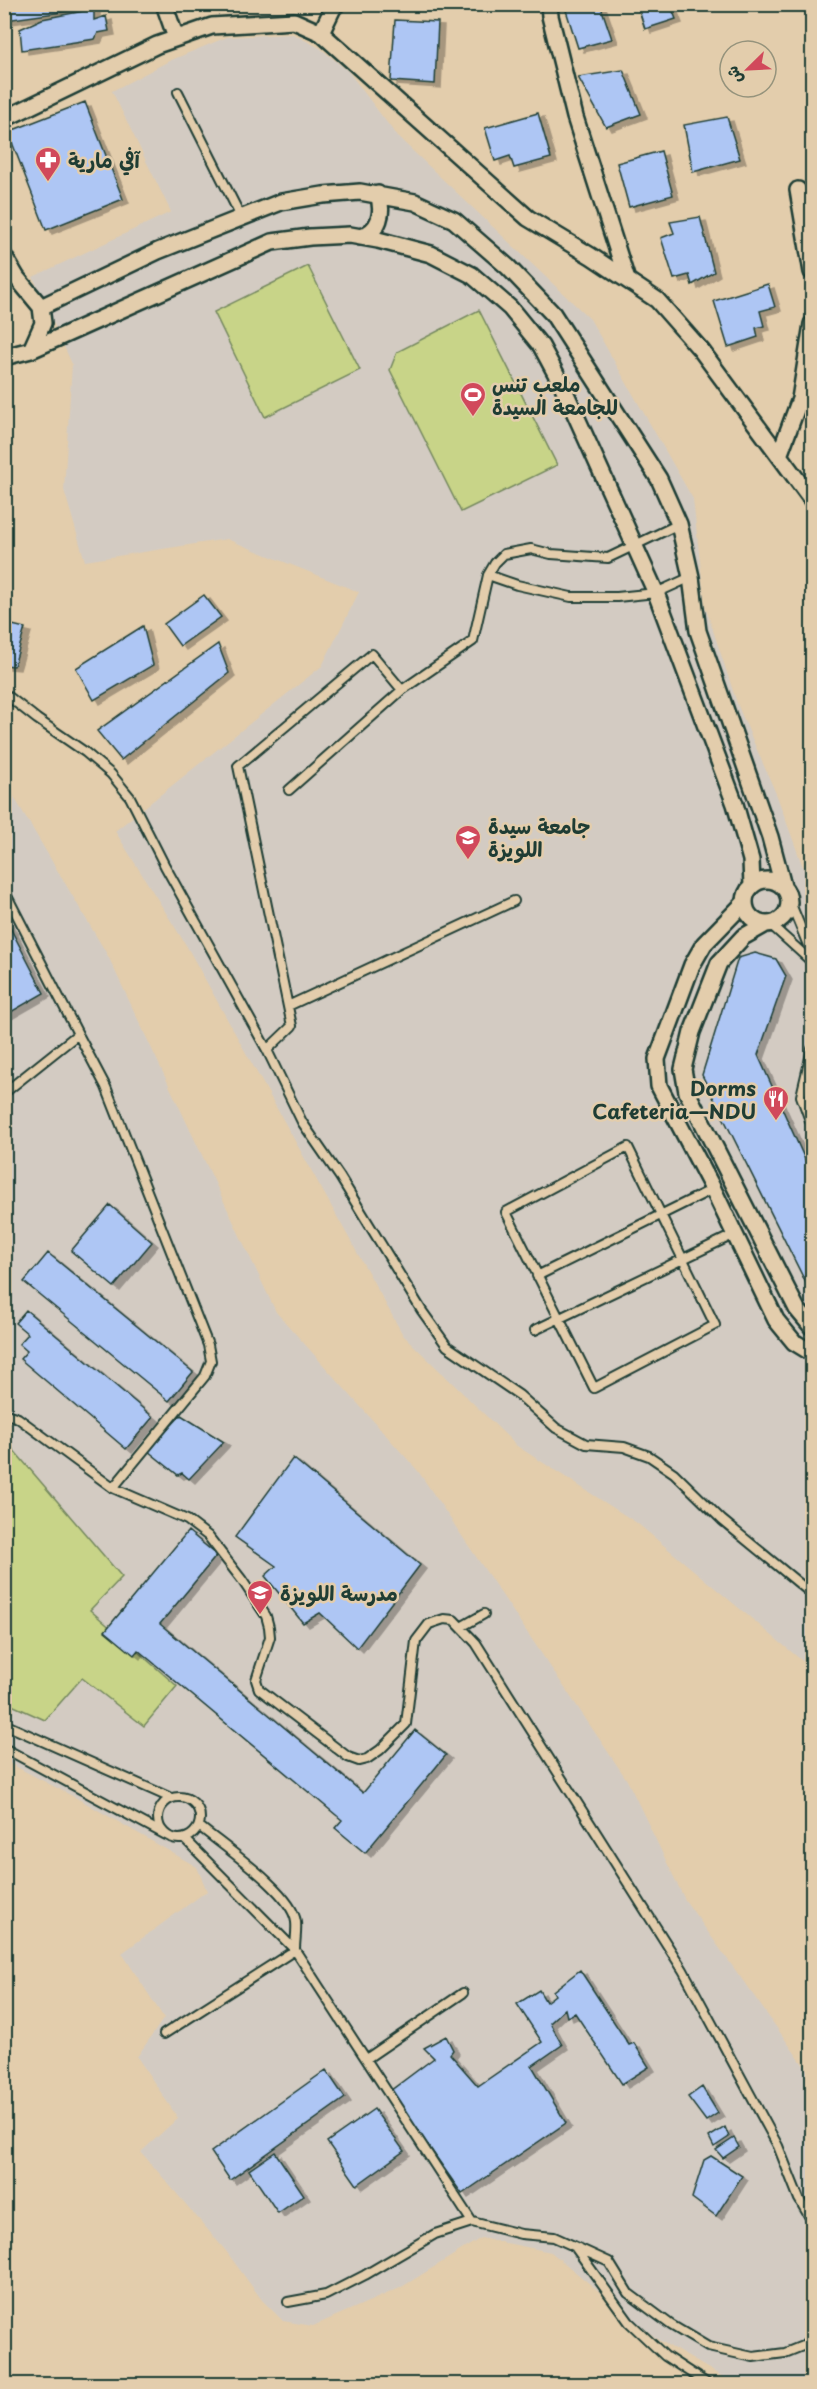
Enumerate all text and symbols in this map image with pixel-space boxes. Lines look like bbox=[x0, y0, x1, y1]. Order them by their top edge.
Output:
north arrow bbox=[718, 39, 778, 99]
text: ش bbox=[719, 63, 748, 88]
pharmacy icon: آفي مارية bbox=[33, 145, 63, 183]
place label: آفي مارية bbox=[68, 145, 141, 176]
place label: ملعب تنس للجامعة السيدة bbox=[492, 369, 618, 422]
sports icon: ملعب تنس للجامعة السيدة bbox=[458, 380, 488, 418]
place label: جامعة سيدة اللويزة bbox=[488, 811, 590, 864]
school or university icon: جامعة سيدة اللويزة bbox=[453, 823, 483, 861]
place label: Dorms Cafeteria—NDU bbox=[592, 1073, 756, 1126]
restaurant icon: Dorms Cafeteria—NDU bbox=[761, 1084, 791, 1122]
school or university icon: مدرسة اللويزة bbox=[245, 1578, 275, 1616]
place label: مدرسة اللويزة bbox=[280, 1578, 398, 1608]

